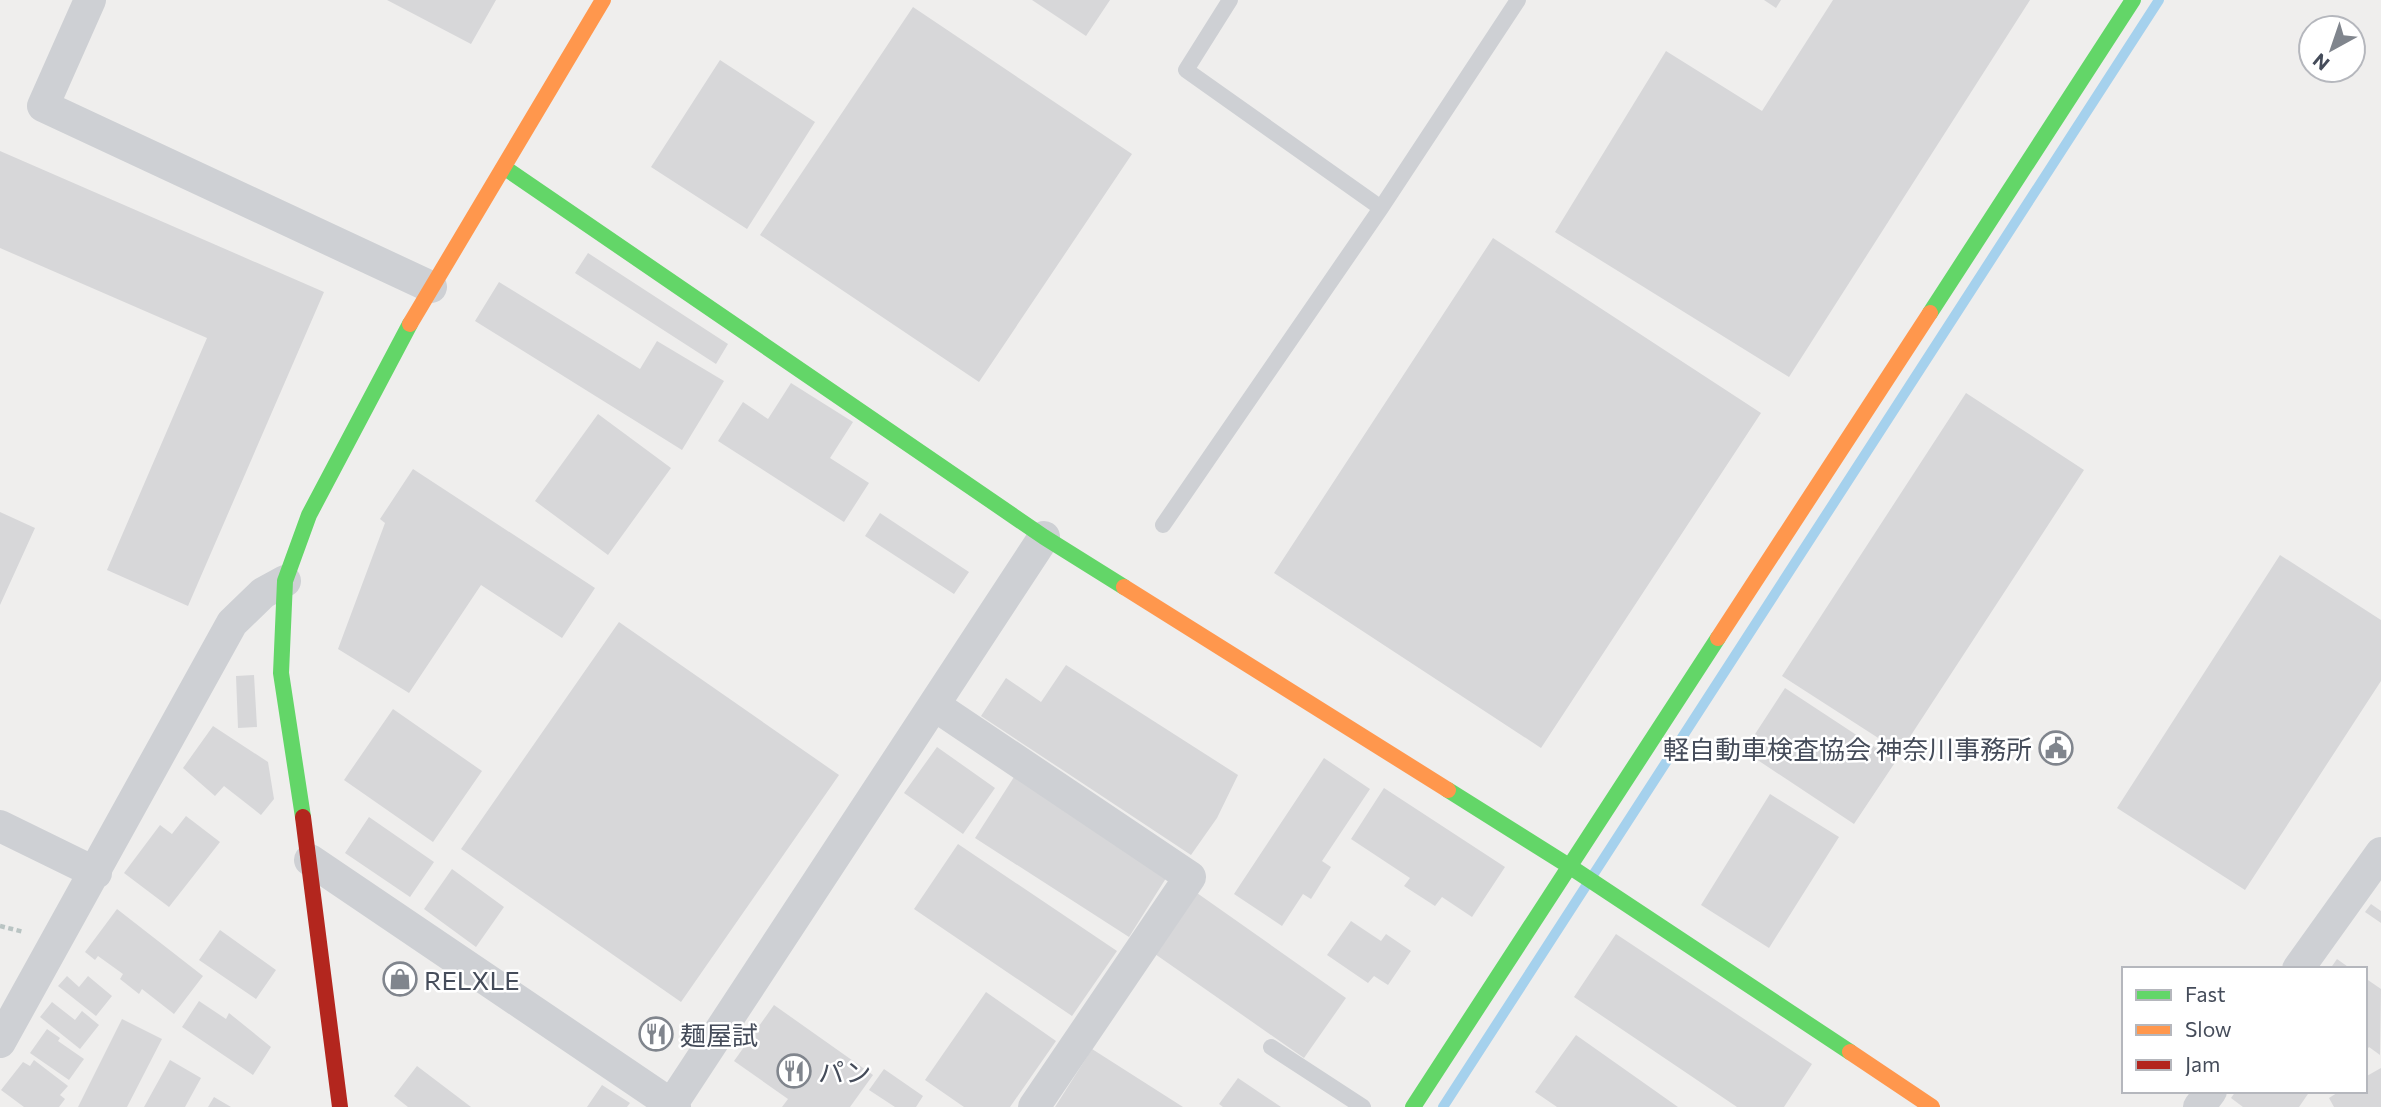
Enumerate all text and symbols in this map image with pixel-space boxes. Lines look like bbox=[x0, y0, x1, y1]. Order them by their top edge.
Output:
north arrow bbox=[2297, 14, 2367, 84]
text: N bbox=[2308, 49, 2334, 76]
public building icon: 軽自動車検査協会 神奈川事務所 bbox=[2037, 729, 2075, 767]
place label: 軽自動車検査協会 神奈川事務所 bbox=[1663, 733, 2032, 764]
shop icon: RELXLE bbox=[381, 960, 419, 998]
place label: RELXLE bbox=[424, 964, 520, 995]
legend bbox=[2122, 967, 2367, 1093]
text: Fast bbox=[2185, 981, 2226, 1006]
restaurant icon: 麺屋試 bbox=[637, 1015, 675, 1053]
text: Slow bbox=[2185, 1016, 2232, 1041]
place label: 麺屋試 bbox=[680, 1019, 758, 1050]
text: Jam bbox=[2185, 1051, 2220, 1076]
restaurant icon: パン bbox=[775, 1052, 813, 1090]
place label: パン bbox=[818, 1056, 871, 1087]

